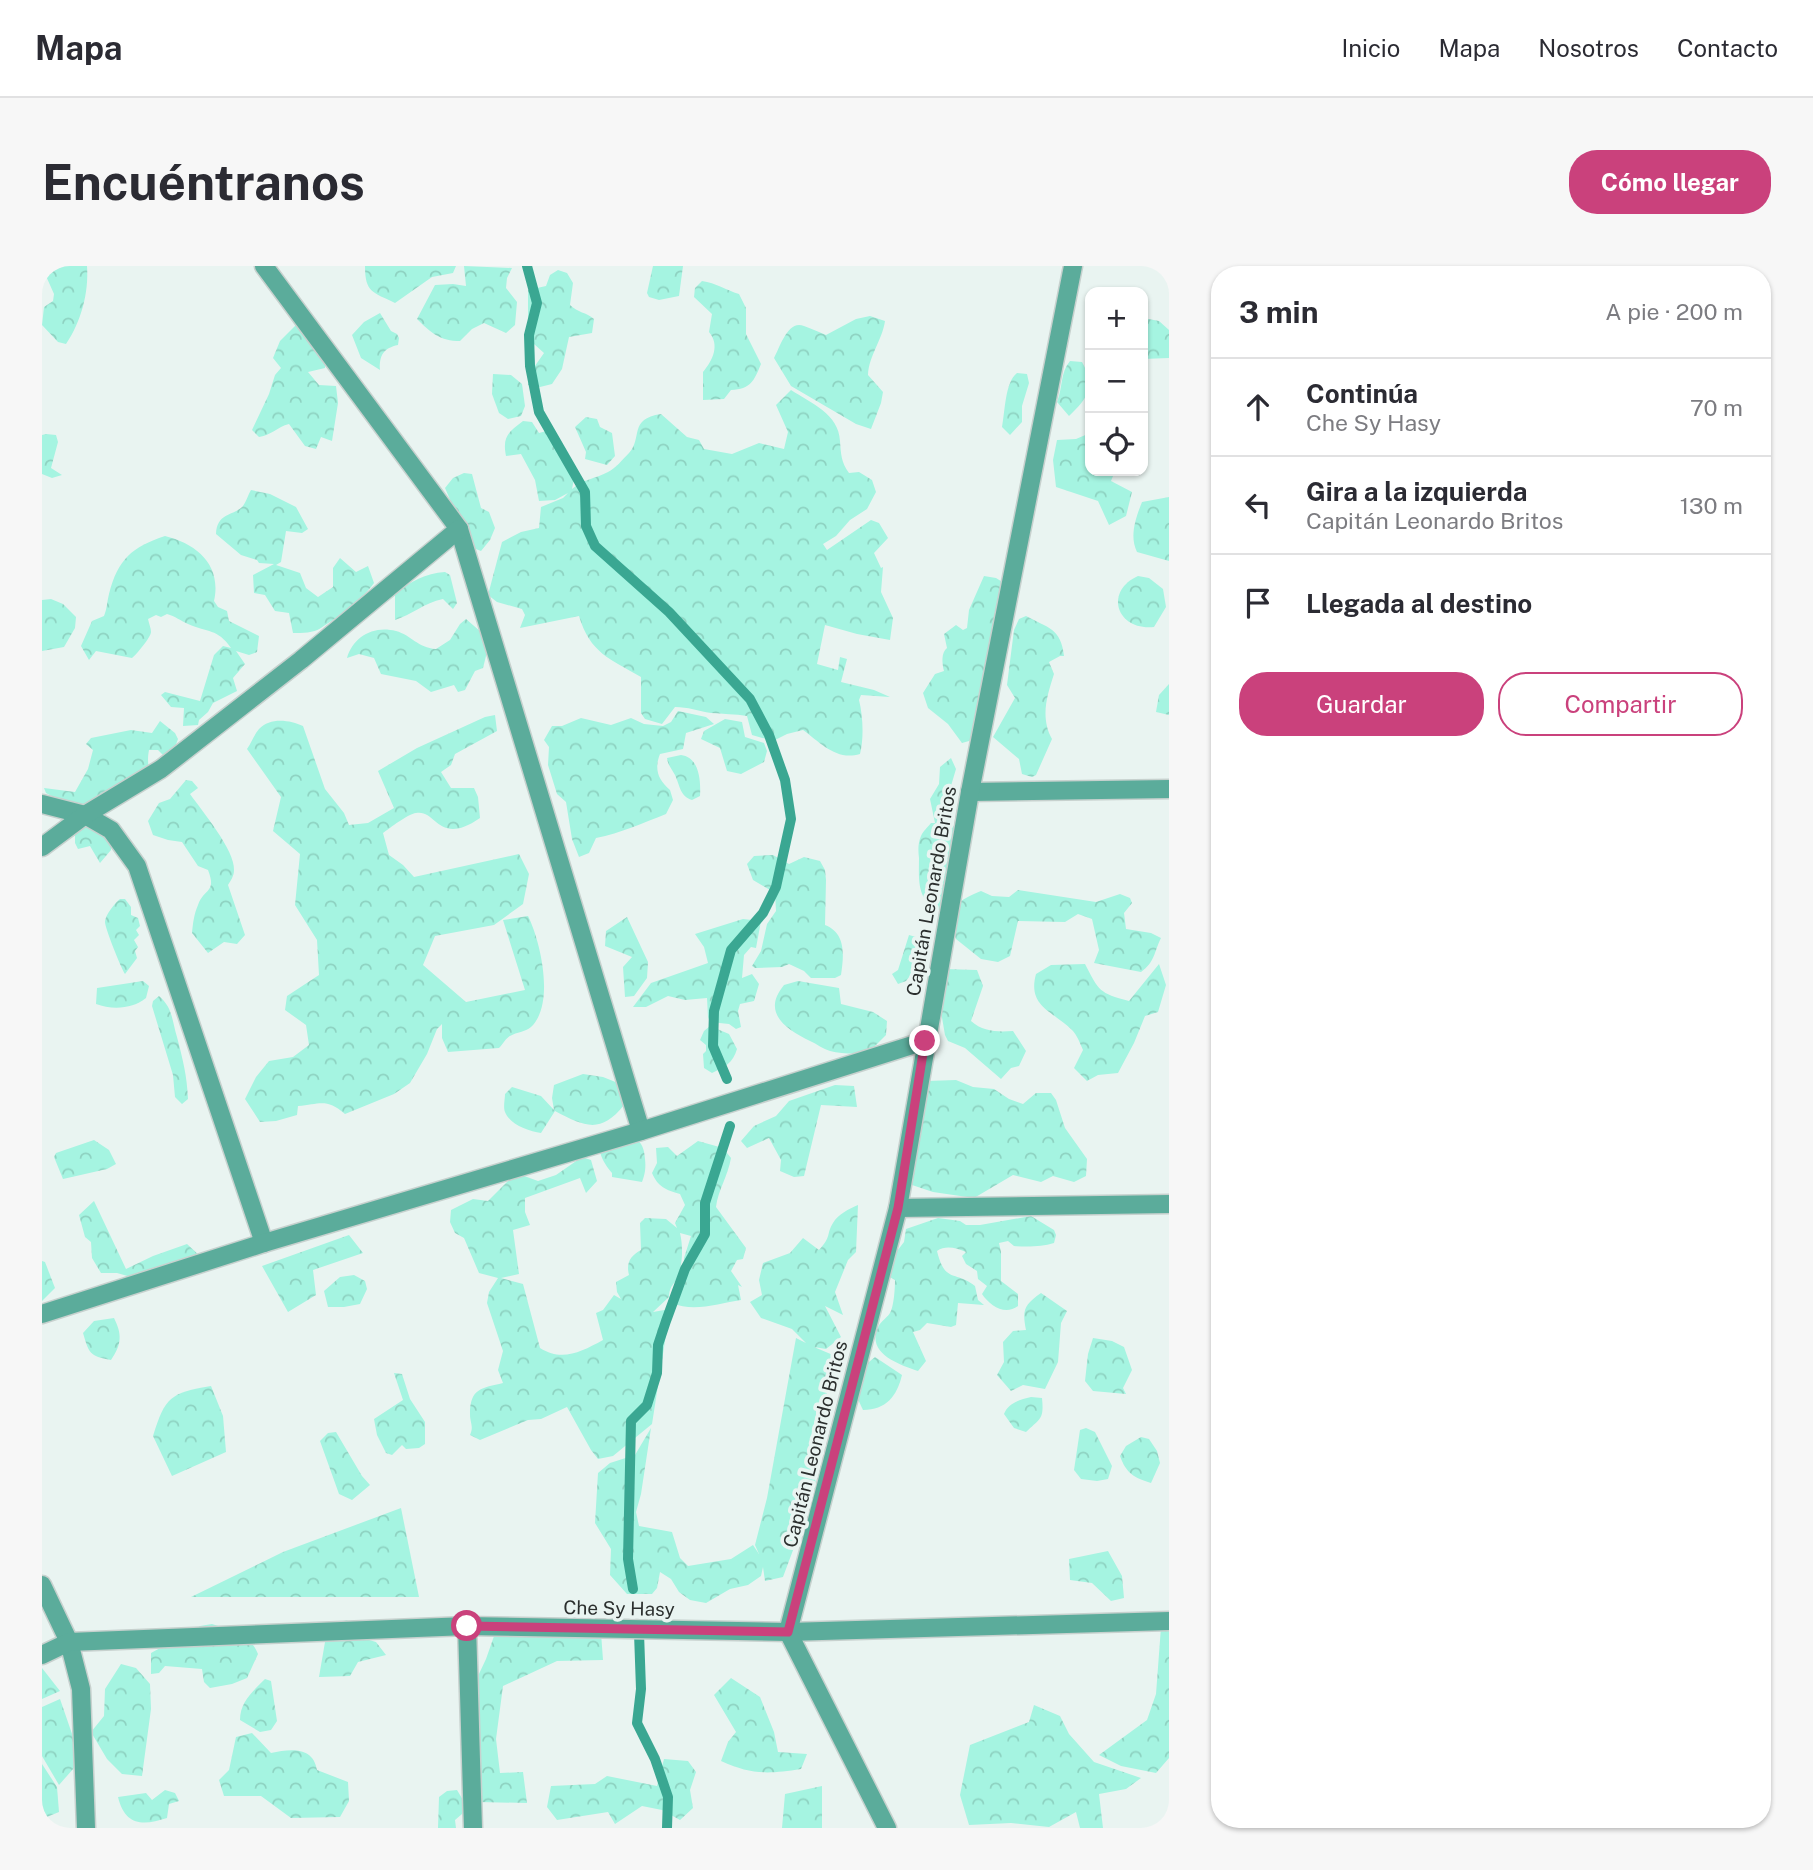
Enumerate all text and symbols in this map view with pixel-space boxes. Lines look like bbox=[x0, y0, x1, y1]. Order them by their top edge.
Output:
text: Mapa bbox=[35, 29, 123, 67]
text: Inicio bbox=[1341, 34, 1400, 62]
text: Mapa bbox=[1438, 34, 1500, 62]
text: Nosotros bbox=[1538, 34, 1639, 62]
text: Contacto bbox=[1677, 34, 1778, 62]
button: Cómo llegar bbox=[1569, 150, 1771, 214]
text: Encuéntranos bbox=[42, 153, 365, 211]
map controls bbox=[1085, 287, 1148, 476]
button: + bbox=[1085, 287, 1148, 350]
text: 3 min bbox=[1239, 294, 1318, 330]
text: A pie · 200 m bbox=[1605, 298, 1743, 325]
button: − bbox=[1085, 350, 1148, 413]
text: Continúa bbox=[1306, 378, 1418, 409]
icon: ahead bbox=[1239, 388, 1277, 426]
text: 70 m bbox=[1690, 394, 1743, 421]
text: Che Sy Hasy bbox=[1306, 409, 1441, 436]
button: locate bbox=[1085, 413, 1148, 476]
text: Gira a la izquierda bbox=[1306, 476, 1528, 507]
icon: left bbox=[1239, 486, 1277, 524]
text: 130 m bbox=[1680, 492, 1743, 519]
text: Capitán Leonardo Britos bbox=[1306, 507, 1563, 534]
icon: arrive bbox=[1239, 584, 1277, 622]
text: Llegada al destino bbox=[1306, 588, 1532, 619]
button: Guardar bbox=[1239, 672, 1484, 736]
button: Compartir bbox=[1498, 672, 1743, 736]
street label: Capitán Leonardo Britos bbox=[902, 784, 960, 998]
route end bbox=[909, 1025, 940, 1056]
street label: Capitán Leonardo Britos bbox=[779, 1338, 851, 1550]
street label: Che Sy Hasy bbox=[563, 1596, 675, 1620]
route start bbox=[451, 1610, 482, 1641]

